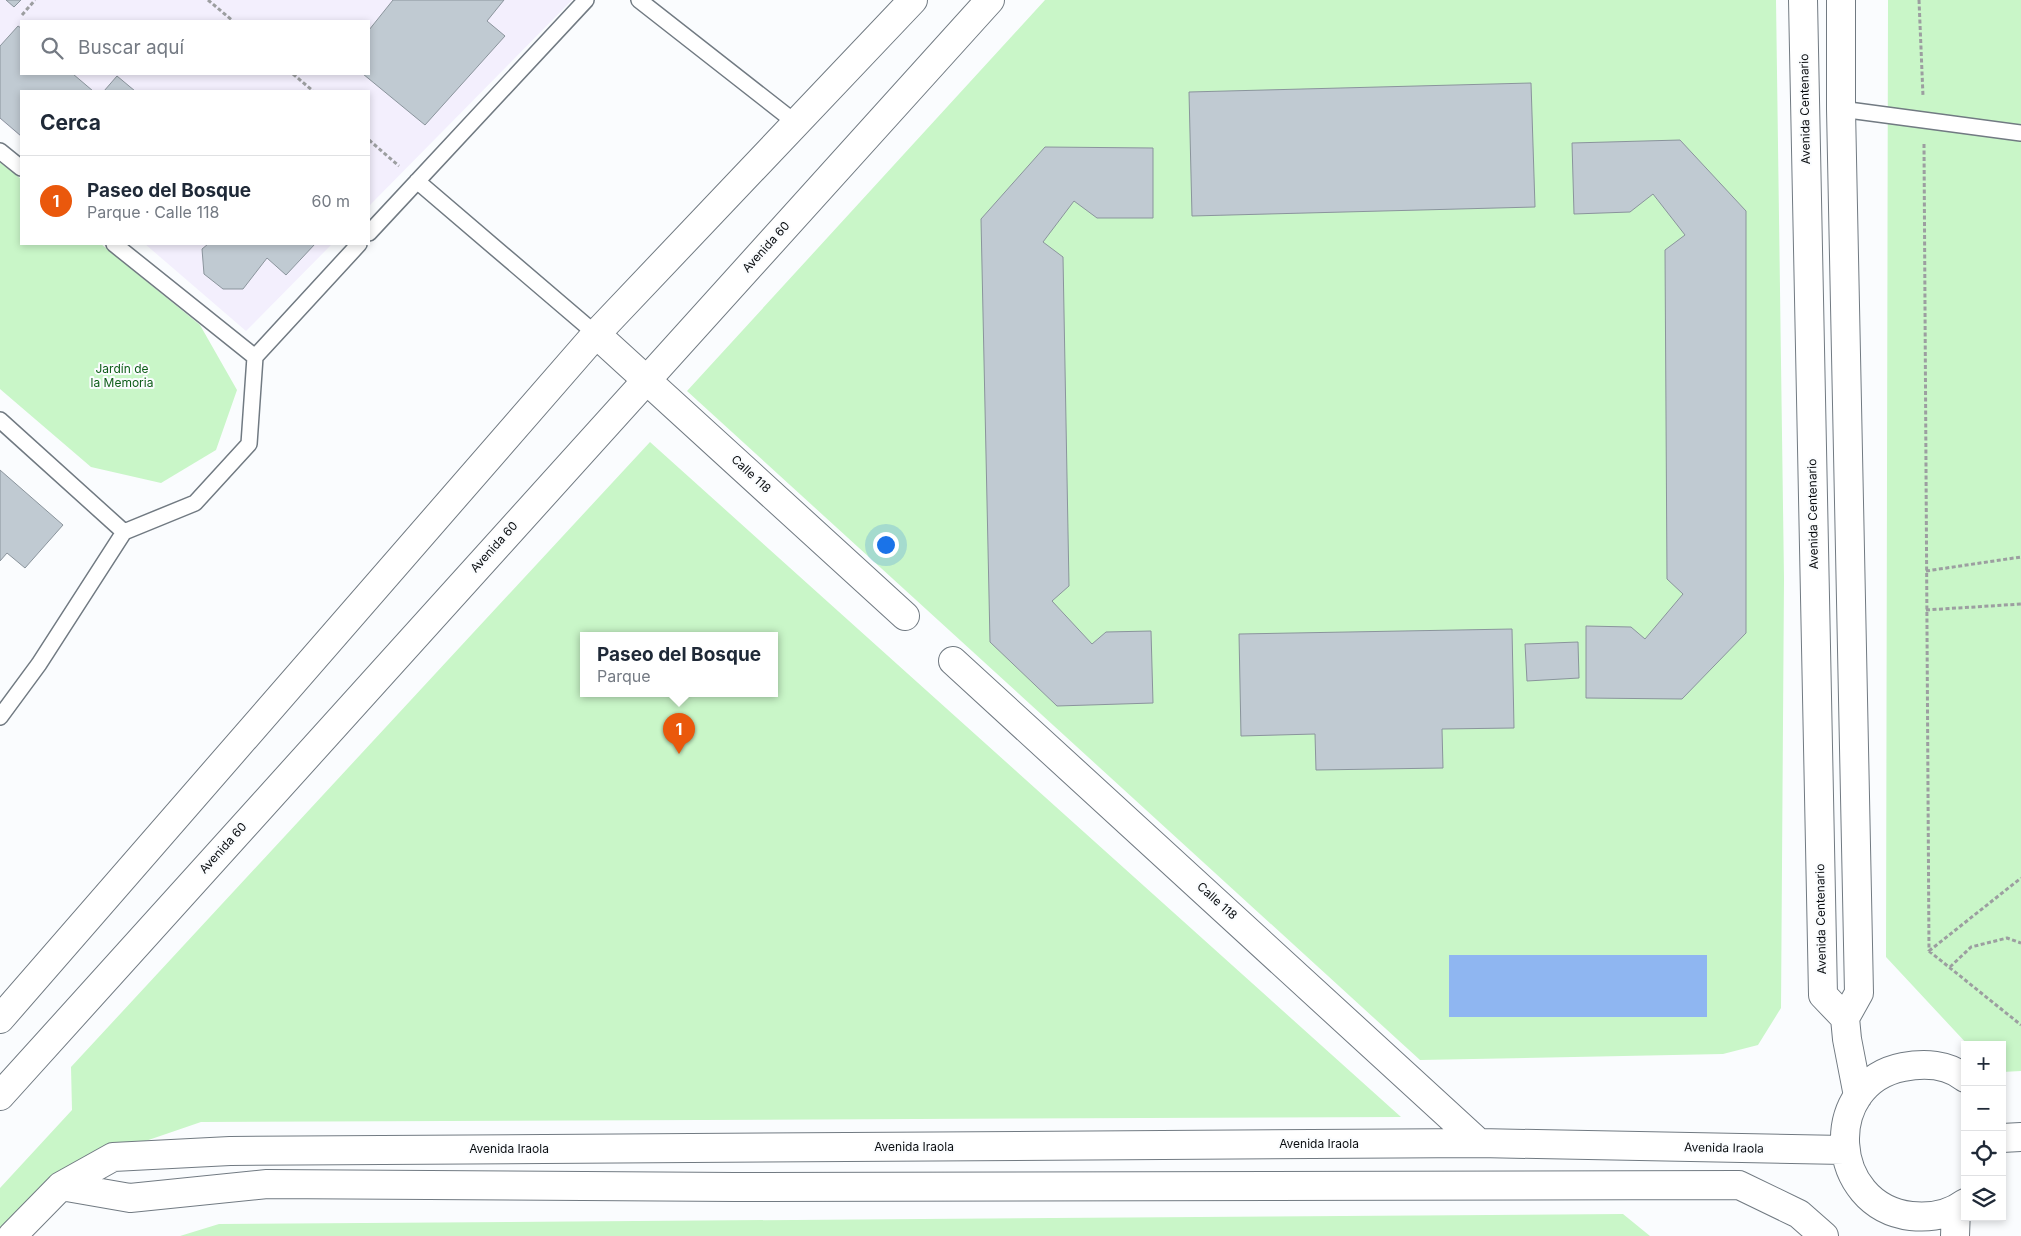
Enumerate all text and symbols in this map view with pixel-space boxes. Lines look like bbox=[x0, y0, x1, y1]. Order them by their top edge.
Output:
search box bbox=[20, 20, 370, 75]
icon: search bbox=[38, 34, 66, 62]
text: Buscar aquí bbox=[78, 36, 184, 59]
street label: Avenida Centenario bbox=[1796, 54, 1813, 164]
text: Cerca bbox=[40, 110, 101, 135]
text: Paseo del Bosque bbox=[87, 179, 251, 202]
text: 1 bbox=[53, 191, 59, 211]
text: 60 m bbox=[311, 191, 350, 211]
text: Parque · Calle 118 bbox=[87, 202, 219, 222]
street label: Avenida 60 bbox=[739, 218, 792, 275]
park label: Jardín de la Memoria bbox=[91, 361, 153, 390]
street label: Calle 118 bbox=[728, 451, 774, 496]
street label: Avenida Centenario bbox=[1804, 459, 1821, 569]
street label: Avenida 60 bbox=[467, 518, 520, 575]
your location bbox=[873, 532, 899, 558]
popup bbox=[580, 632, 778, 697]
text: Paseo del Bosque bbox=[597, 643, 761, 666]
text: Parque bbox=[597, 666, 650, 686]
pin: 1 bbox=[663, 713, 695, 754]
street label: Avenida 60 bbox=[196, 819, 249, 876]
street label: Avenida Centenario bbox=[1812, 864, 1829, 974]
street label: Calle 118 bbox=[1194, 879, 1241, 923]
map controls bbox=[1961, 1041, 2006, 1221]
button: + bbox=[1961, 1041, 2006, 1086]
button: − bbox=[1961, 1086, 2006, 1131]
button: locate bbox=[1961, 1131, 2006, 1176]
street label: Avenida Iraola bbox=[1279, 1136, 1359, 1151]
street label: Avenida Iraola bbox=[874, 1139, 954, 1154]
street label: Avenida Iraola bbox=[1684, 1139, 1764, 1156]
street label: Avenida Iraola bbox=[469, 1141, 549, 1156]
button: layers bbox=[1961, 1176, 2006, 1221]

